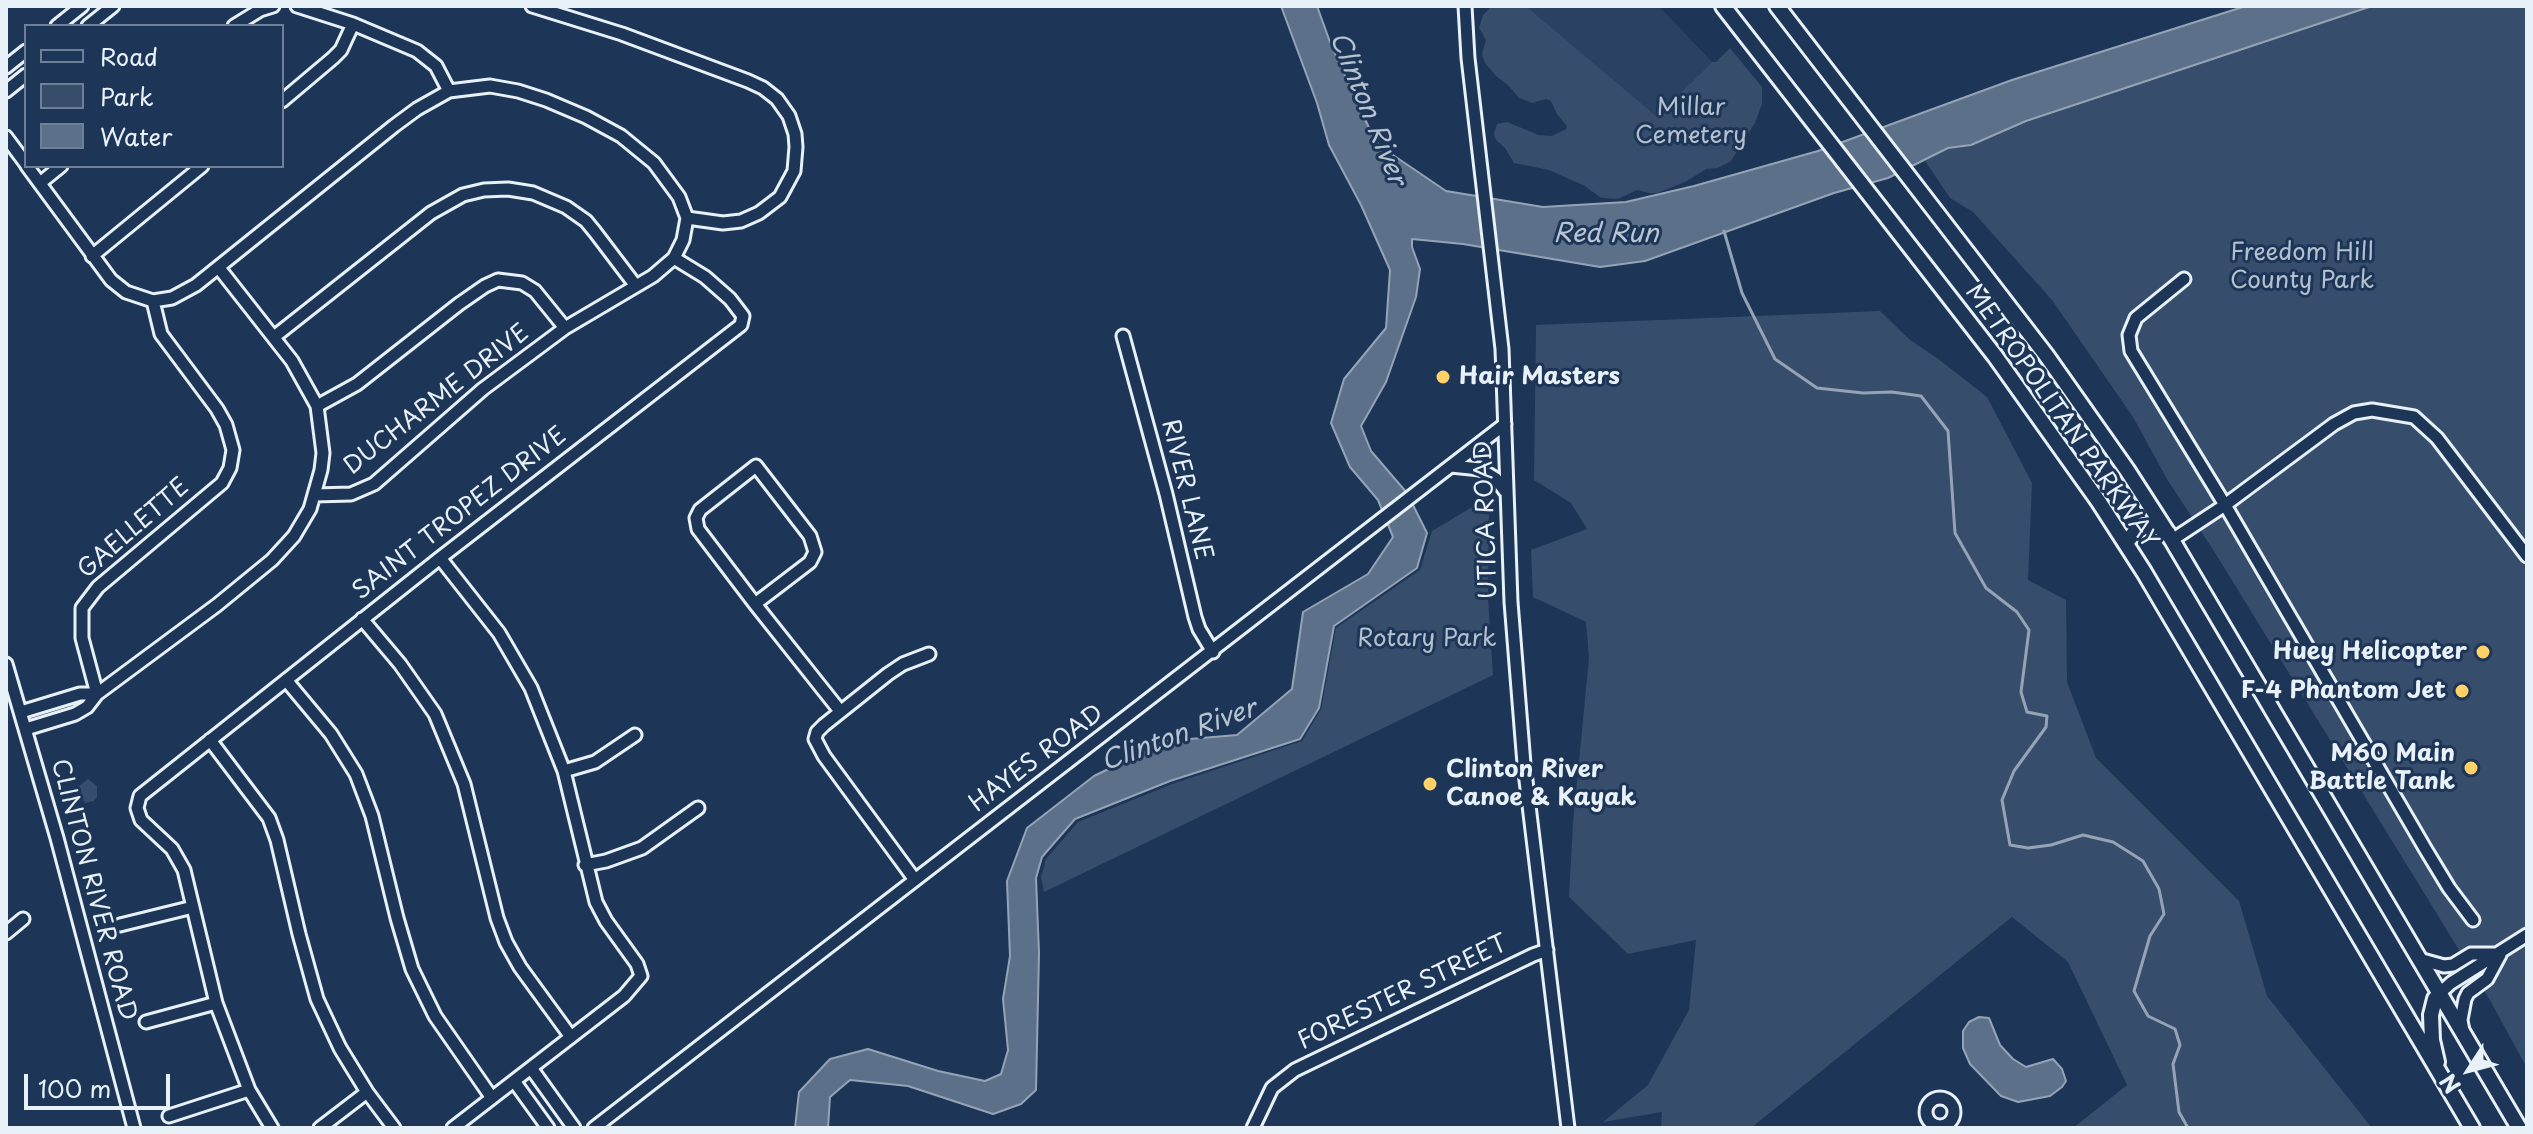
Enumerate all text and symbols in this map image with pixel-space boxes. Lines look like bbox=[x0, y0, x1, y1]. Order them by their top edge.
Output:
legend bbox=[24, 24, 284, 168]
water label: Clinton River bbox=[1322, 28, 1412, 190]
text: Road bbox=[100, 38, 158, 74]
text: Park bbox=[100, 78, 154, 114]
park label: Millar Cemetery bbox=[1635, 94, 1747, 150]
text: Water bbox=[100, 118, 172, 154]
water label: Red Run bbox=[1553, 219, 1659, 251]
park label: Freedom Hill County Park bbox=[2230, 239, 2374, 295]
street label: METROPOLITAN PARKWAY bbox=[1958, 279, 2164, 555]
street label: DUCHARME DRIVE bbox=[339, 319, 535, 481]
place label: Hair Masters bbox=[1459, 363, 1620, 391]
marker: Hair Masters bbox=[1434, 368, 1452, 386]
street label: RIVER LANE bbox=[1155, 417, 1217, 563]
street label: SAINT TROPEZ DRIVE bbox=[347, 422, 573, 606]
street label: UTICA ROAD bbox=[1470, 440, 1504, 600]
street label: GAELLETTE bbox=[72, 473, 196, 585]
park label: Rotary Park bbox=[1357, 625, 1497, 653]
place label: Huey Helicopter bbox=[2273, 638, 2467, 666]
marker: Huey Helicopter bbox=[2474, 643, 2492, 661]
place label: F-4 Phantom Jet bbox=[2241, 677, 2446, 705]
marker: F-4 Phantom Jet bbox=[2453, 682, 2471, 700]
water label: Clinton River bbox=[1097, 694, 1261, 778]
street label: HAYES ROAD bbox=[964, 699, 1110, 819]
place label: M60 Main Battle Tank bbox=[2309, 740, 2455, 796]
street label: CLINTON RIVER ROAD bbox=[44, 756, 142, 1024]
place label: Clinton River Canoe & Kayak bbox=[1446, 756, 1636, 812]
marker: M60 Main Battle Tank bbox=[2462, 759, 2480, 777]
marker: Clinton River Canoe & Kayak bbox=[1421, 775, 1439, 793]
street label: FORESTER STREET bbox=[1293, 930, 1513, 1056]
north arrow bbox=[2429, 1030, 2509, 1110]
scale bar bbox=[28, 1058, 174, 1108]
text: N bbox=[2431, 1068, 2468, 1101]
text: 100 m bbox=[38, 1070, 111, 1106]

